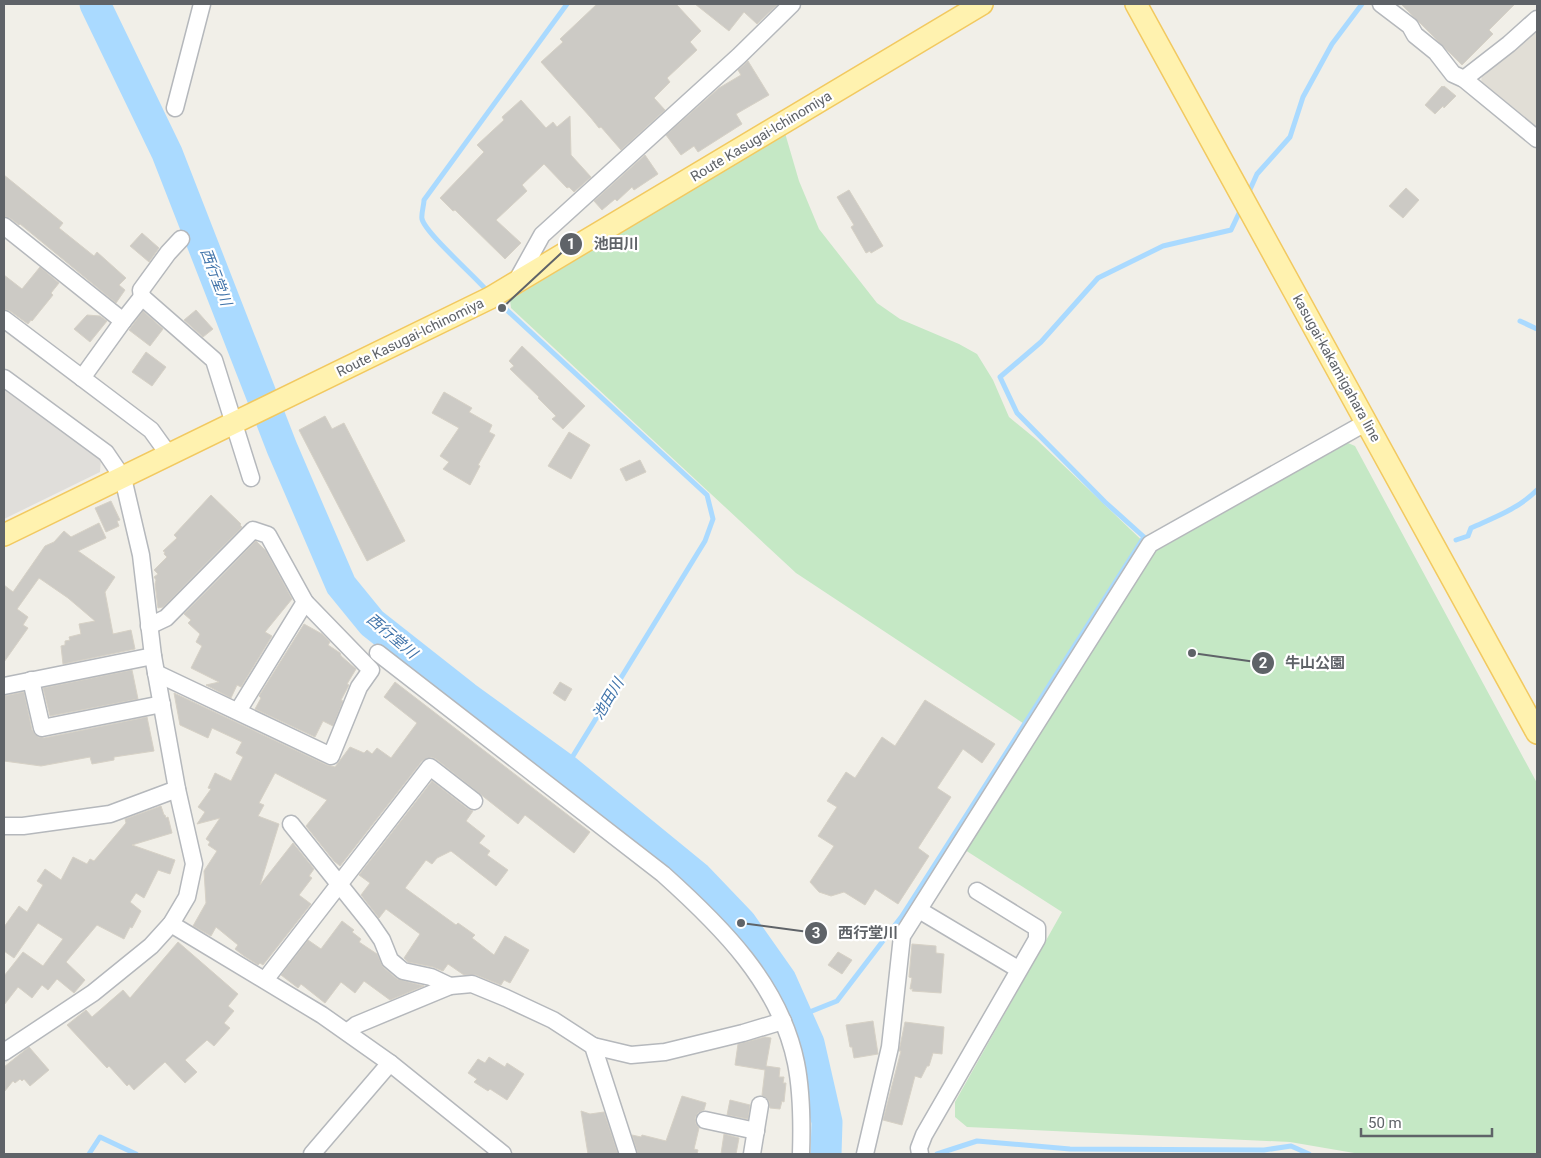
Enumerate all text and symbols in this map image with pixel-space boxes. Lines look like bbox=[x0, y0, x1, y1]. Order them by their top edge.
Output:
street label: Route Kasugai-Ichinomiya bbox=[688, 88, 834, 184]
callout: 池田川 bbox=[558, 229, 648, 259]
text: 1 bbox=[567, 235, 575, 253]
text: 池田川 bbox=[593, 235, 639, 253]
water label: 西行堂川 bbox=[197, 246, 236, 310]
street label: kasugai-kakamigahara line bbox=[1290, 292, 1384, 444]
street label: Route Kasugai-Ichinomiya bbox=[334, 294, 486, 380]
water label: 西行堂川 bbox=[363, 610, 422, 663]
callout: 牛山公園 bbox=[1250, 648, 1355, 678]
text: 2 bbox=[1259, 654, 1268, 672]
text: 牛山公園 bbox=[1285, 654, 1345, 672]
water label: 池田川 bbox=[589, 673, 628, 723]
callout: 西行堂川 bbox=[803, 918, 908, 948]
text: 3 bbox=[812, 924, 820, 942]
text: 西行堂川 bbox=[838, 924, 898, 942]
scale bar bbox=[1361, 1106, 1492, 1138]
text: 50 m bbox=[1368, 1114, 1402, 1132]

